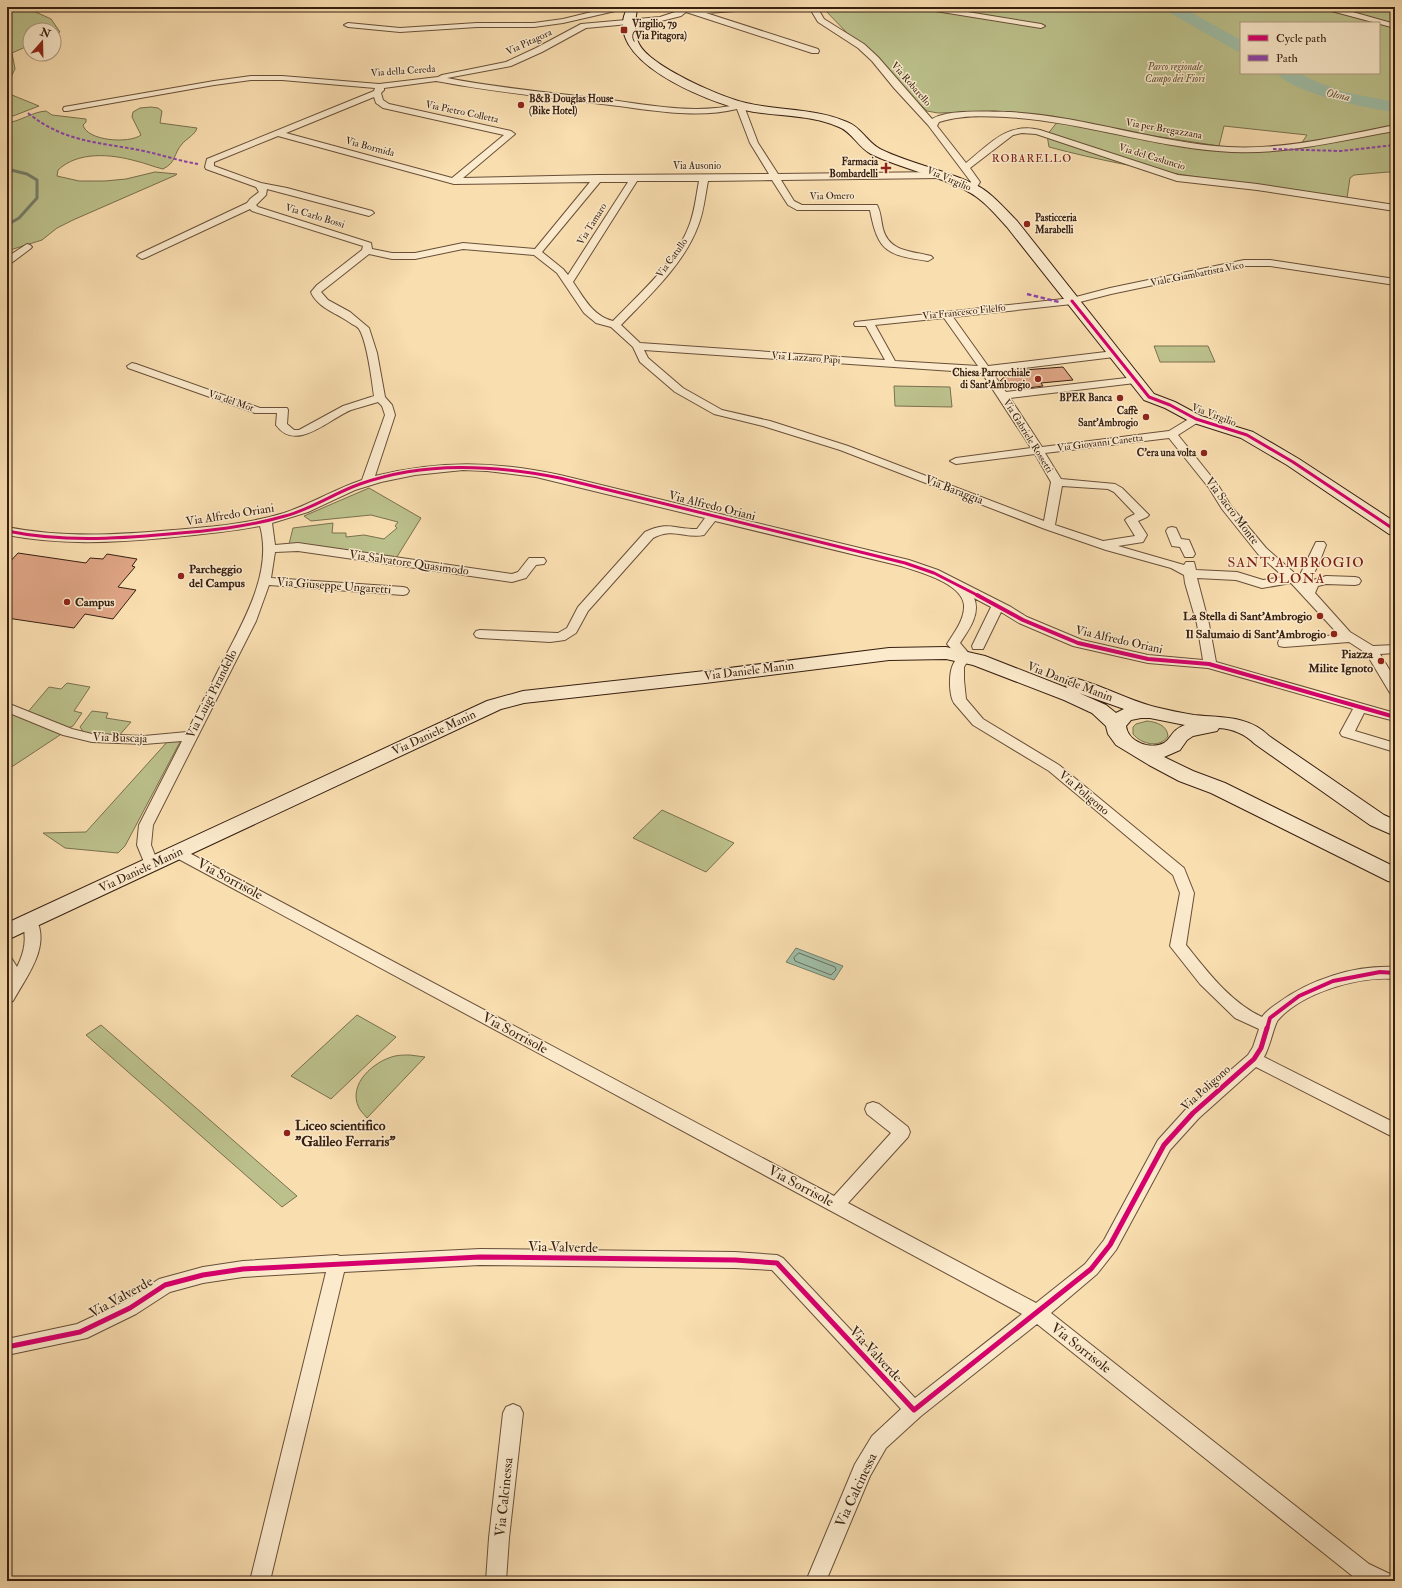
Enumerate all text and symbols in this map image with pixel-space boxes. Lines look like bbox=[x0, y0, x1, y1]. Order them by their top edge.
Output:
place label: Virgilio, 79 (Via Pitagora) bbox=[631, 18, 687, 43]
north arrow bbox=[22, 22, 62, 62]
legend bbox=[1240, 22, 1380, 74]
text: N bbox=[37, 25, 53, 41]
marker: Virgilio, 79 (Via Pitagora) bbox=[619, 25, 629, 35]
street label: Via Pitagora bbox=[504, 26, 555, 58]
text: Cycle path bbox=[1276, 31, 1327, 46]
text: Path bbox=[1276, 51, 1299, 66]
street label: Via Robarello bbox=[889, 59, 934, 109]
park label: Parco regionale Campo dei Fiori bbox=[1145, 61, 1205, 85]
street label: Via della Cereda bbox=[370, 63, 437, 79]
water label: Olona bbox=[1325, 86, 1351, 104]
place label: B&B Douglas House (Bike Hotel) bbox=[529, 93, 614, 117]
street label: Via Pietro Colletta bbox=[424, 98, 500, 126]
marker: B&B Douglas House (Bike Hotel) bbox=[516, 100, 526, 110]
street label: Via per Bregazzana bbox=[1125, 116, 1204, 143]
street label: Via Bormida bbox=[344, 135, 397, 160]
street label: Via del Casluncio bbox=[1117, 141, 1187, 173]
district label: ROBARELLO bbox=[992, 152, 1072, 165]
place label: Farmacia Bombardelli bbox=[829, 156, 879, 180]
street label: Via Ausonio bbox=[673, 160, 721, 172]
marker: Farmacia Bombardelli bbox=[881, 163, 891, 173]
street label: Via Virgilio bbox=[925, 164, 973, 194]
street label: Via Omero bbox=[810, 190, 855, 202]
street label: Via Carlo Bossi bbox=[284, 201, 346, 231]
street label: Via Tamaro bbox=[575, 201, 610, 247]
place label: Pasticceria Marabelli bbox=[1034, 212, 1078, 236]
marker: Pasticceria Marabelli bbox=[1022, 219, 1032, 229]
street label: Via Catullo bbox=[654, 236, 690, 280]
street label: Viale Giambattista Vico bbox=[1149, 259, 1245, 289]
street label: Via Francesco Filelfo bbox=[922, 302, 1006, 322]
street label: Via Lazzaro Papi bbox=[771, 350, 841, 367]
place label: Chiesa Parrocchiale di Sant'Ambrogio bbox=[952, 367, 1031, 392]
marker: Chiesa Parrocchiale di Sant'Ambrogio bbox=[1033, 374, 1043, 384]
street label: Via del Mot bbox=[207, 388, 256, 415]
place label: BPER Banca bbox=[1059, 392, 1113, 404]
marker: BPER Banca bbox=[1115, 393, 1125, 403]
street label: Via Gabriele Rossetti bbox=[1000, 397, 1056, 475]
street label: Via Virgilio bbox=[1190, 401, 1238, 429]
place label: Caffè Sant'Ambrogio bbox=[1078, 405, 1139, 430]
marker: Caffè Sant'Ambrogio bbox=[1141, 412, 1151, 422]
street label: Via Giovanni Canetta bbox=[1056, 432, 1145, 454]
place label: C'era una volta bbox=[1137, 447, 1197, 459]
marker: C'era una volta bbox=[1199, 448, 1209, 458]
street label: Via Baraggia bbox=[923, 472, 986, 508]
street label: Via Sacro Monte bbox=[1202, 474, 1262, 548]
street label: Via Alfredo Oriani bbox=[667, 488, 757, 524]
street label: Via Alfredo Oriani bbox=[185, 501, 275, 529]
street label: Via Salvatore Quasimodo bbox=[348, 547, 470, 579]
district label: SANT'AMBROGIO OLONA bbox=[1227, 554, 1365, 587]
place label: Parcheggio del Campus bbox=[189, 562, 245, 591]
marker: Parcheggio del Campus bbox=[176, 571, 186, 581]
street label: Via Giuseppe Ungaretti bbox=[276, 575, 392, 597]
place label: Campus bbox=[75, 595, 114, 610]
marker: Campus bbox=[62, 597, 72, 607]
place label: La Stella di Sant'Ambrogio bbox=[1183, 609, 1312, 624]
marker: La Stella di Sant'Ambrogio bbox=[1315, 611, 1325, 621]
street label: Via Alfredo Oriani bbox=[1074, 623, 1164, 657]
place label: Il Salumaio di Sant'Ambrogio bbox=[1185, 627, 1326, 642]
marker: Il Salumaio di Sant'Ambrogio bbox=[1329, 629, 1339, 639]
street label: Via Luigi Pirandello bbox=[183, 647, 241, 741]
place label: Piazza Milite Ignoto bbox=[1307, 647, 1374, 676]
marker: Piazza Milite Ignoto bbox=[1376, 656, 1386, 666]
street label: Via Daniele Manin bbox=[703, 658, 795, 684]
street label: Via Daniele Manin bbox=[1025, 659, 1115, 705]
street label: Via Daniele Manin bbox=[390, 707, 478, 759]
street label: Via Buscaja bbox=[92, 730, 149, 746]
street label: Via Poligono bbox=[1056, 768, 1112, 819]
street label: Via Daniele Manin bbox=[97, 844, 185, 896]
street label: Via Sorrisole bbox=[194, 855, 266, 903]
street label: Via Sorrisole bbox=[479, 1009, 551, 1057]
street label: Via Poligono bbox=[1178, 1062, 1234, 1114]
place label: Liceo scientifico "Galileo Ferraris" bbox=[295, 1117, 396, 1150]
marker: Liceo scientifico "Galileo Ferraris" bbox=[282, 1128, 292, 1138]
street label: Via Sorrisole bbox=[765, 1162, 837, 1210]
street label: Via Valverde bbox=[528, 1238, 598, 1256]
street label: Via Valverde bbox=[86, 1273, 156, 1321]
street label: Via Sorrisole bbox=[1047, 1319, 1115, 1377]
street label: Via Valverde bbox=[846, 1323, 906, 1385]
street label: Via Calcinessa bbox=[831, 1450, 881, 1530]
street label: Via Calcinessa bbox=[491, 1456, 517, 1537]

